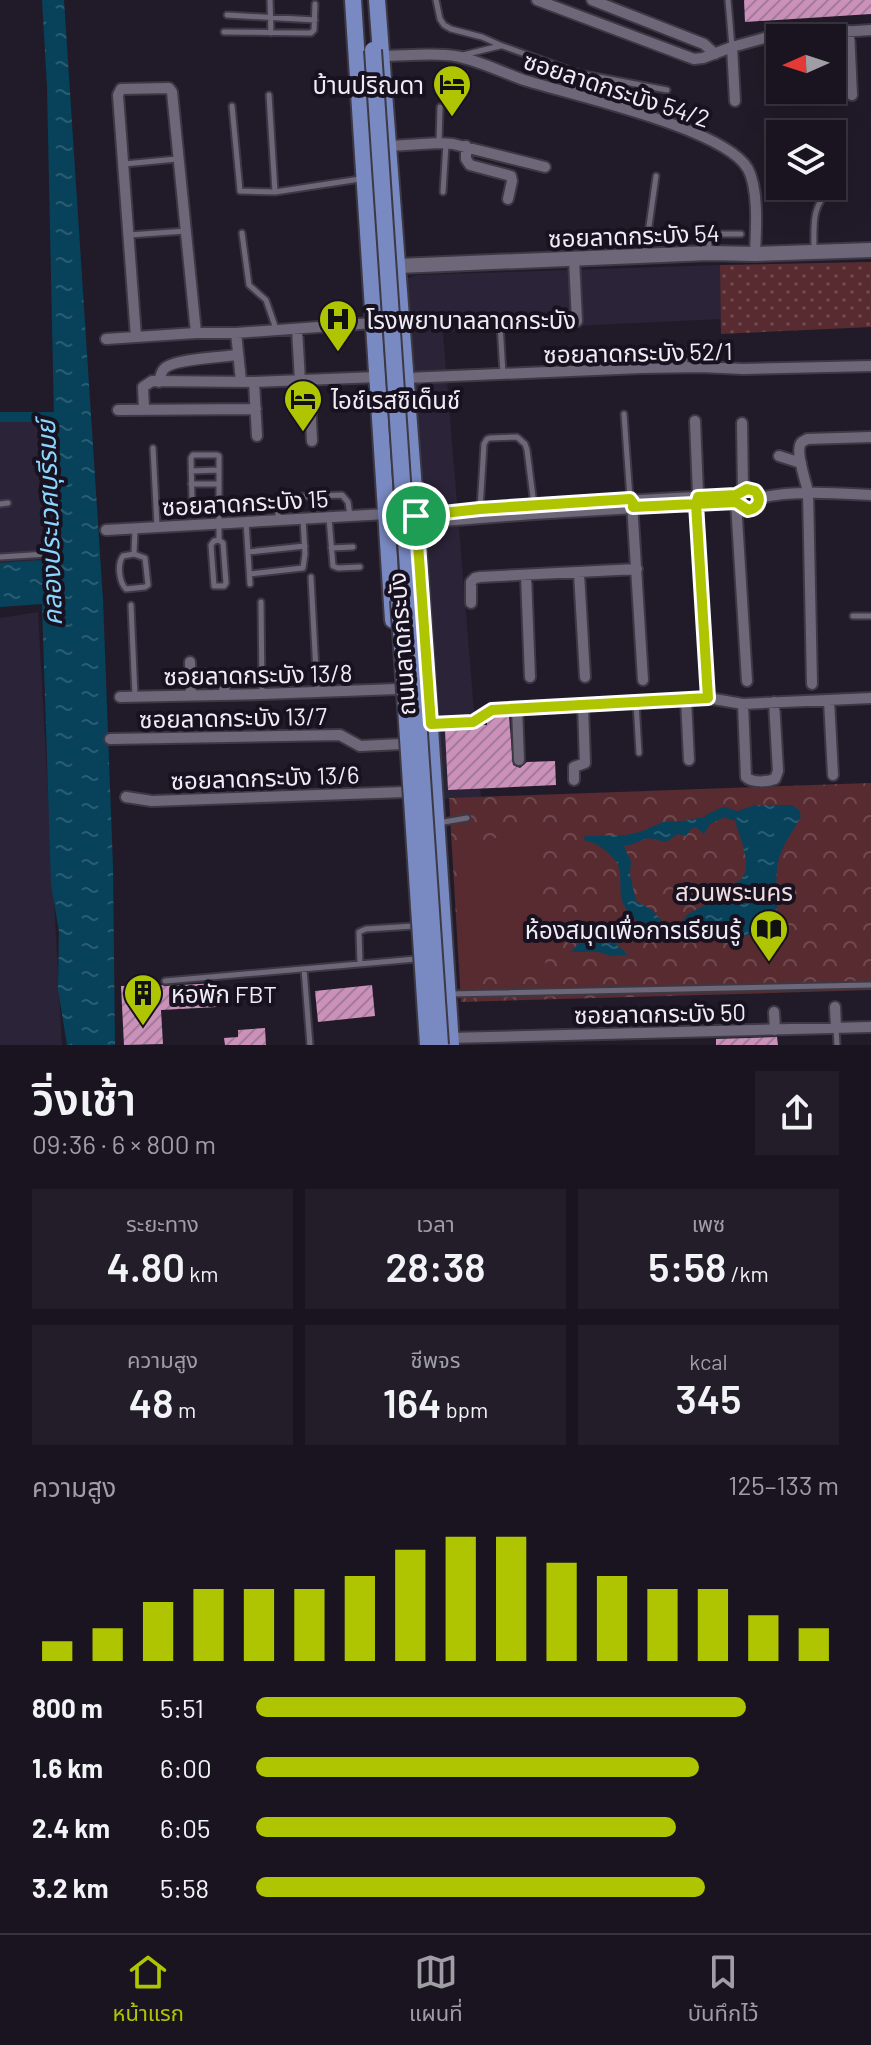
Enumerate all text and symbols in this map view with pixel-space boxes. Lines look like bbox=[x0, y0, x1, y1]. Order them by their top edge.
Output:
north arrow bbox=[766, 24, 846, 104]
map controls bbox=[766, 24, 846, 200]
street label: ซอยลาดกระบัง 54/2 bbox=[520, 45, 714, 133]
hotel icon: บ้านปริณดา bbox=[431, 63, 473, 118]
place label: บ้านปริณดา bbox=[312, 70, 424, 99]
button: layers bbox=[766, 120, 846, 200]
street label: ซอยลาดกระบัง 54 bbox=[548, 218, 720, 252]
hospital icon: โรงพยาบาลลาดกระบัง bbox=[317, 298, 359, 353]
place label: โรงพยาบาลลาดกระบัง bbox=[366, 305, 576, 334]
street label: ซอยลาดกระบัง 52/1 bbox=[543, 336, 733, 368]
hotel icon: ไอช์เรสซิเด็นช์ bbox=[282, 378, 324, 433]
place label: ไอช์เรสซิเด็นช์ bbox=[330, 385, 461, 414]
water label: คลองประเวศบุรีรมย์ bbox=[29, 414, 69, 626]
pin bbox=[382, 482, 450, 550]
street label: ซอยลาดกระบัง 15 bbox=[161, 483, 329, 521]
icon: arrive bbox=[394, 494, 438, 538]
street label: ถนนลาดกระบัง bbox=[382, 571, 420, 717]
street label: ซอยลาดกระบัง 13/8 bbox=[163, 658, 353, 690]
street label: ซอยลาดกระบัง 13/7 bbox=[139, 701, 327, 733]
street label: ซอยลาดกระบัง 13/6 bbox=[170, 759, 360, 795]
park label: สวนพระนคร bbox=[675, 877, 793, 906]
library icon: ห้องสมุดเพื่อการเรียนรู้ bbox=[748, 908, 790, 963]
place label: ห้องสมุดเพื่อการเรียนรู้ bbox=[525, 914, 741, 946]
building icon: หอพัก FBT bbox=[122, 972, 164, 1027]
place label: หอพัก FBT bbox=[171, 979, 277, 1008]
street label: ซอยลาดกระบัง 50 bbox=[574, 997, 746, 1029]
text: วิ่งเช้า bbox=[32, 1071, 136, 1124]
button: share bbox=[755, 1071, 839, 1155]
text: 09:36 · 6 × 800 m bbox=[32, 1128, 216, 1159]
text: ระยะทาง bbox=[126, 1210, 199, 1236]
text: เวลา bbox=[416, 1210, 455, 1236]
text: เพซ bbox=[692, 1210, 725, 1236]
text: 4.80 bbox=[107, 1242, 185, 1290]
text: 28:38 bbox=[385, 1242, 486, 1290]
text: 5:58 bbox=[648, 1242, 726, 1290]
text: km bbox=[185, 1260, 219, 1286]
text: /km bbox=[726, 1260, 769, 1286]
text: ความสูง bbox=[127, 1346, 198, 1372]
text: ชีพจร bbox=[411, 1346, 460, 1372]
text: kcal bbox=[689, 1348, 728, 1374]
text: 345 bbox=[676, 1374, 741, 1422]
text: 48 bbox=[129, 1378, 174, 1426]
text: 164 bbox=[383, 1378, 441, 1426]
text: m bbox=[174, 1396, 196, 1422]
text: bpm bbox=[441, 1396, 488, 1422]
text: 125–133 m bbox=[728, 1469, 839, 1500]
text: ความสูง bbox=[32, 1471, 116, 1502]
text: 800 m bbox=[32, 1692, 103, 1723]
text: 5:51 bbox=[160, 1692, 204, 1723]
text: 1.6 km bbox=[32, 1752, 103, 1783]
text: 6:00 bbox=[160, 1752, 212, 1783]
text: 2.4 km bbox=[32, 1812, 110, 1843]
text: 6:05 bbox=[160, 1812, 210, 1843]
text: 3.2 km bbox=[32, 1872, 108, 1903]
text: 5:58 bbox=[160, 1872, 209, 1903]
tab: หน้าแรก bbox=[113, 1950, 184, 2031]
tab: แผนที่ bbox=[409, 1950, 463, 2031]
tab: บันทึกไว้ bbox=[688, 1950, 758, 2031]

